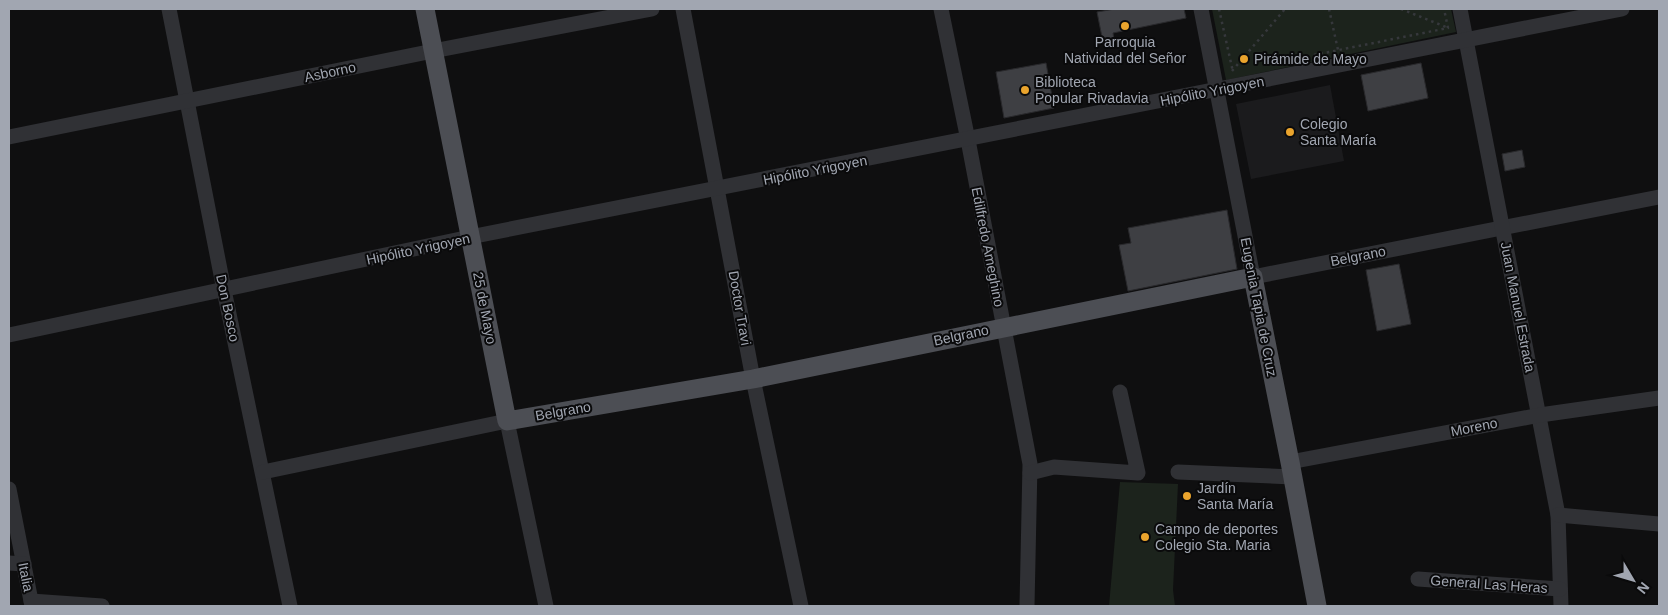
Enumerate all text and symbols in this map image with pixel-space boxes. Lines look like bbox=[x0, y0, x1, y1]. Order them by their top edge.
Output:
marker: Parroquia Natividad del Señor bbox=[1119, 20, 1131, 32]
place label: Parroquia Natividad del Señor bbox=[1064, 34, 1186, 66]
place label: Pirámide de Mayo bbox=[1254, 51, 1367, 67]
marker: Pirámide de Mayo bbox=[1238, 53, 1250, 65]
street label: Asborno bbox=[303, 59, 357, 85]
street label: Hipólito Yrigoyen bbox=[1159, 73, 1265, 109]
place label: Biblioteca Popular Rivadavia bbox=[1035, 74, 1149, 106]
marker: Biblioteca Popular Rivadavia bbox=[1019, 84, 1031, 96]
place label: Colegio Santa María bbox=[1300, 116, 1376, 148]
marker: Colegio Santa María bbox=[1284, 126, 1296, 138]
street label: Hipólito Yrigoyen bbox=[762, 152, 868, 188]
street label: Edilfredo Ameghino bbox=[969, 186, 1007, 308]
street label: Hipólito Yrigoyen bbox=[365, 230, 471, 268]
street label: Eugenia Tapia de Cruz bbox=[1238, 236, 1280, 378]
street label: Juan Manuel Estrada bbox=[1498, 241, 1539, 374]
street label: Belgrano bbox=[1329, 243, 1387, 269]
street label: Doctor Travi bbox=[726, 269, 754, 347]
street label: 25 de Mayo bbox=[470, 271, 500, 346]
street label: Don Bosco bbox=[213, 273, 243, 343]
street label: Belgrano bbox=[932, 321, 990, 349]
street label: Belgrano bbox=[534, 398, 592, 424]
street label: Moreno bbox=[1449, 415, 1499, 439]
place label: Jardín Santa María bbox=[1197, 480, 1273, 512]
marker: Jardín Santa María bbox=[1181, 490, 1193, 502]
place label: Campo de deportes Colegio Sta. Maria bbox=[1155, 521, 1278, 553]
marker: Campo de deportes Colegio Sta. Maria bbox=[1139, 531, 1151, 543]
north arrow bbox=[1608, 555, 1658, 605]
street label: Italia bbox=[15, 561, 37, 593]
street label: General Las Heras bbox=[1430, 572, 1548, 596]
text: N bbox=[1634, 579, 1653, 597]

